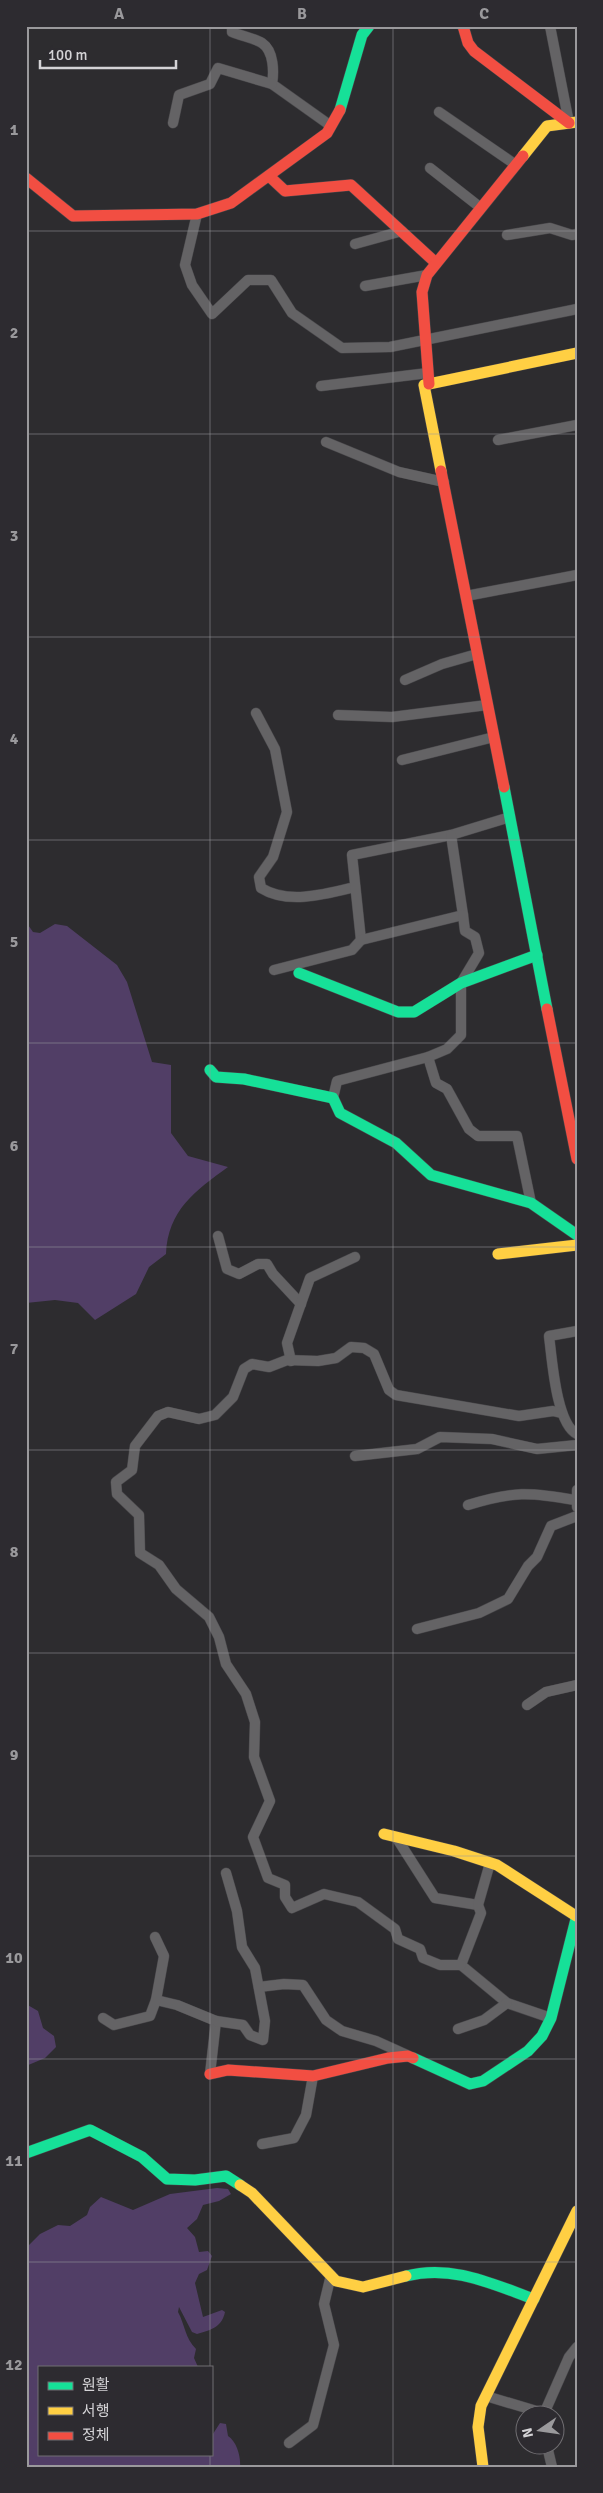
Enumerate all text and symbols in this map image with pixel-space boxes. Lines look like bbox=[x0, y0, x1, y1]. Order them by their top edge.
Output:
text: A bbox=[114, 4, 125, 24]
text: B bbox=[297, 4, 307, 24]
text: C bbox=[479, 4, 489, 24]
scale bar bbox=[40, 38, 176, 70]
text: 100 m bbox=[48, 46, 88, 64]
text: 1 bbox=[10, 120, 19, 140]
text: 2 bbox=[10, 323, 18, 343]
text: 3 bbox=[10, 526, 18, 546]
text: 4 bbox=[10, 729, 19, 749]
text: 5 bbox=[10, 932, 18, 952]
text: 6 bbox=[10, 1136, 19, 1156]
text: 7 bbox=[10, 1339, 19, 1359]
text: 8 bbox=[10, 1542, 19, 1562]
text: 9 bbox=[10, 1745, 19, 1765]
text: 10 bbox=[5, 1948, 23, 1968]
text: 11 bbox=[5, 2151, 23, 2171]
text: 12 bbox=[5, 2355, 23, 2375]
legend bbox=[38, 2366, 212, 2456]
text: 원활 bbox=[82, 2376, 110, 2394]
text: 서행 bbox=[82, 2402, 110, 2420]
north arrow bbox=[516, 2406, 566, 2456]
text: 정체 bbox=[82, 2426, 110, 2444]
text: N bbox=[518, 2426, 537, 2439]

